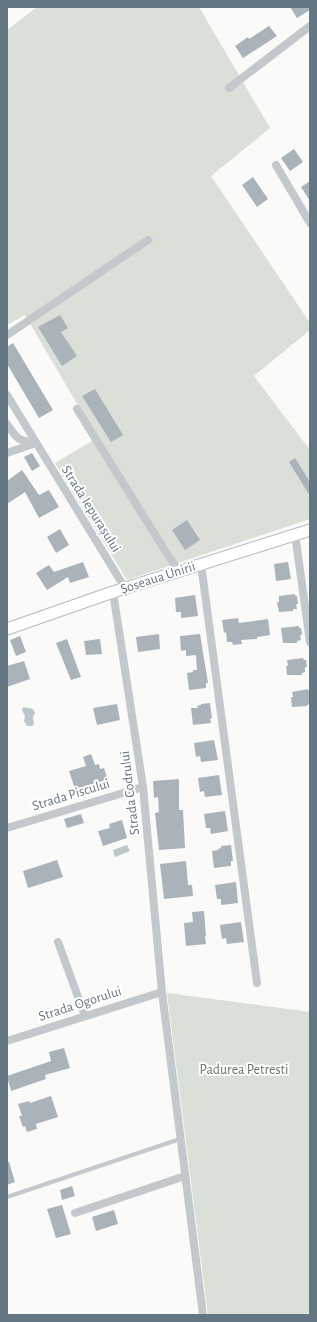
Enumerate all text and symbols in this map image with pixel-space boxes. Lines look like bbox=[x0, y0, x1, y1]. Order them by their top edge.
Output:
street label: Strada Iepurașului bbox=[58, 463, 123, 555]
street label: Șoseaua Unirii bbox=[119, 559, 197, 598]
street label: Strada Codrului bbox=[118, 750, 142, 836]
street label: Strada Piscului bbox=[31, 777, 111, 813]
street label: Strada Ogorului bbox=[37, 984, 123, 1024]
park label: Padurea Petresti bbox=[200, 1063, 288, 1077]

